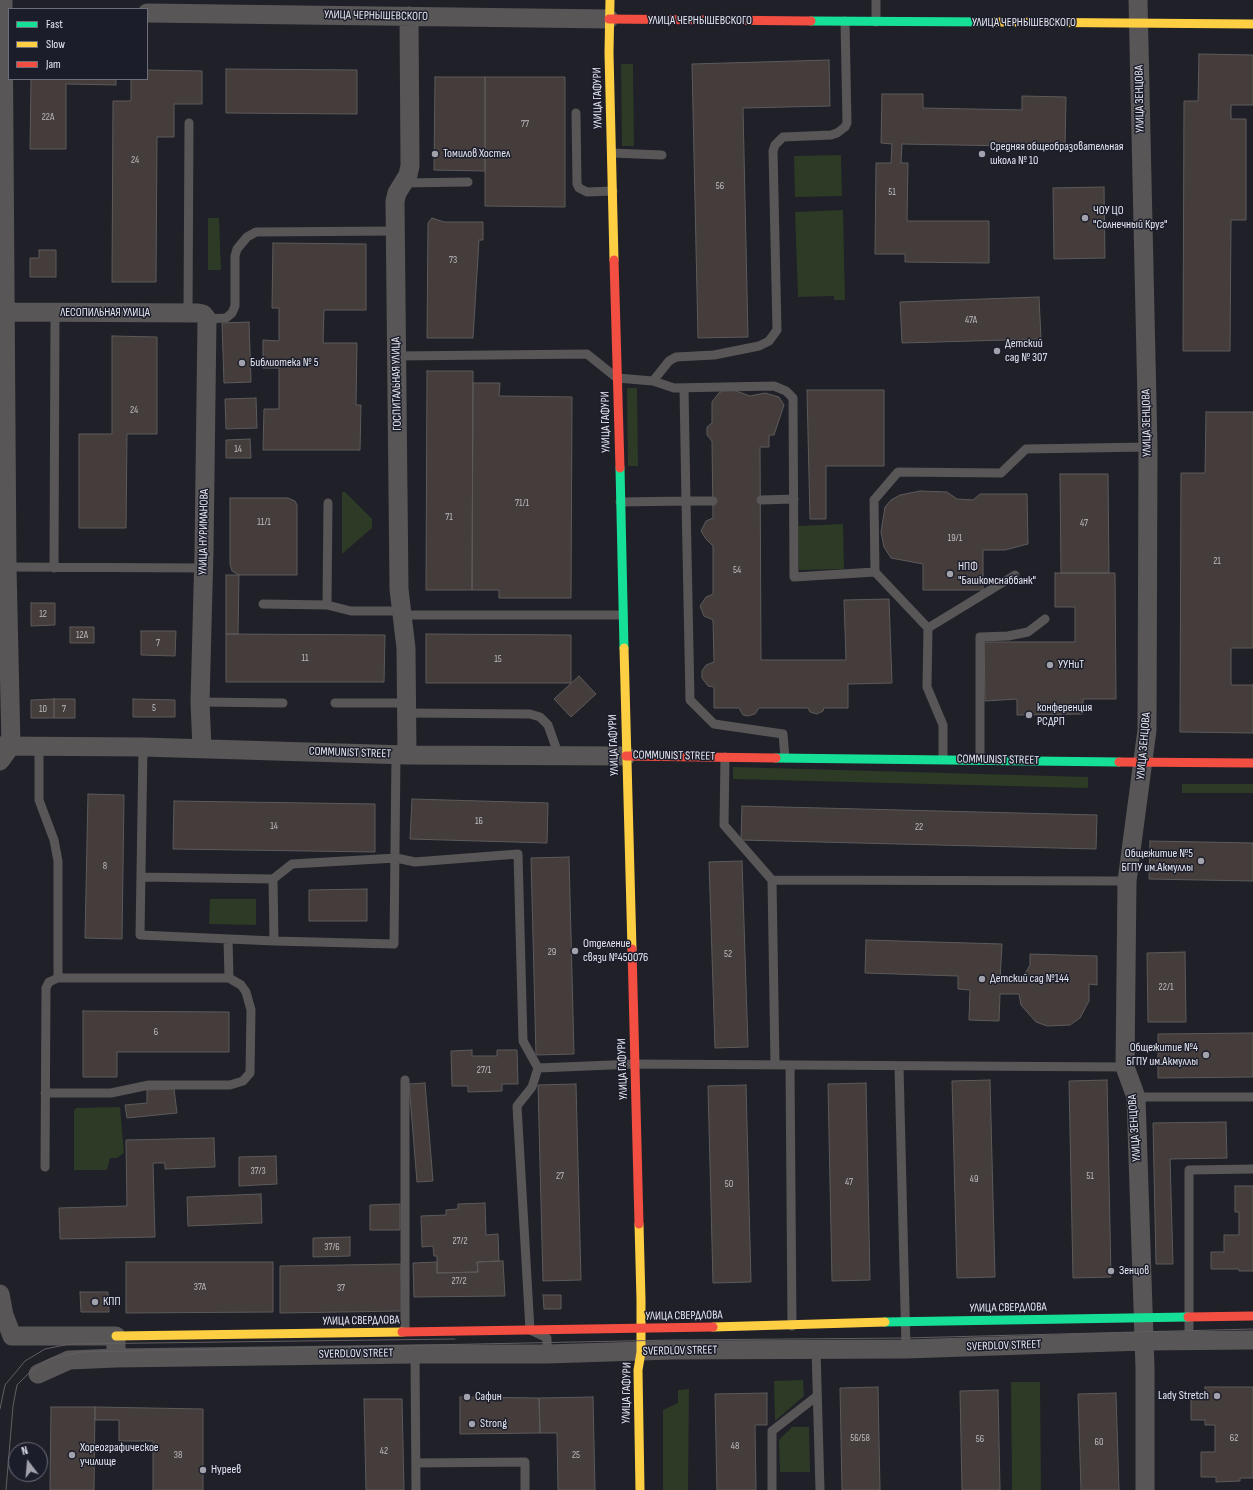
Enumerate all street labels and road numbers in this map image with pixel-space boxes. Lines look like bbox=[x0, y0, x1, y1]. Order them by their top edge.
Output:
street label: УЛИЦА ЧЕРНЫШЕВСКОГО bbox=[324, 8, 428, 24]
street label: УЛИЦА ЧЕРНЫШЕВСКОГО bbox=[648, 14, 752, 28]
street label: УЛИЦА ЧЕРНЫШЕВСКОГО bbox=[972, 16, 1076, 30]
street label: УЛИЦА ЗЕНЦОВА bbox=[1132, 65, 1148, 133]
street label: УЛИЦА ГАФУРИ bbox=[590, 67, 606, 129]
street label: ЛЕСОПИЛЬНАЯ УЛИЦА bbox=[60, 306, 150, 320]
street label: ГОСПИТАЛЬНАЯ УЛИЦА bbox=[389, 337, 405, 431]
street label: УЛИЦА ЗЕНЦОВА bbox=[1139, 389, 1155, 457]
street label: УЛИЦА ГАФУРИ bbox=[598, 391, 614, 453]
street label: УЛИЦА НУРИМАНОВА bbox=[196, 489, 212, 575]
street label: УЛИЦА ЗЕНЦОВА bbox=[1134, 712, 1154, 780]
street label: УЛИЦА ГАФУРИ bbox=[606, 714, 622, 776]
street label: COMMUNIST STREET bbox=[309, 744, 391, 762]
street label: COMMUNIST STREET bbox=[633, 748, 715, 764]
street label: COMMUNIST STREET bbox=[957, 752, 1039, 768]
street label: УЛИЦА ГАФУРИ bbox=[615, 1038, 631, 1100]
street label: УЛИЦА ЗЕНЦОВА bbox=[1125, 1094, 1145, 1162]
street label: УЛИЦА СВЕРДЛОВА bbox=[969, 1300, 1047, 1316]
street label: УЛИЦА СВЕРДЛОВА bbox=[645, 1308, 723, 1324]
street label: УЛИЦА СВЕРДЛОВА bbox=[322, 1313, 400, 1329]
street label: SVERDLOV STREET bbox=[967, 1338, 1041, 1354]
street label: SVERDLOV STREET bbox=[643, 1343, 717, 1359]
street label: SVERDLOV STREET bbox=[319, 1346, 393, 1362]
street label: УЛИЦА ГАФУРИ bbox=[619, 1362, 635, 1424]

